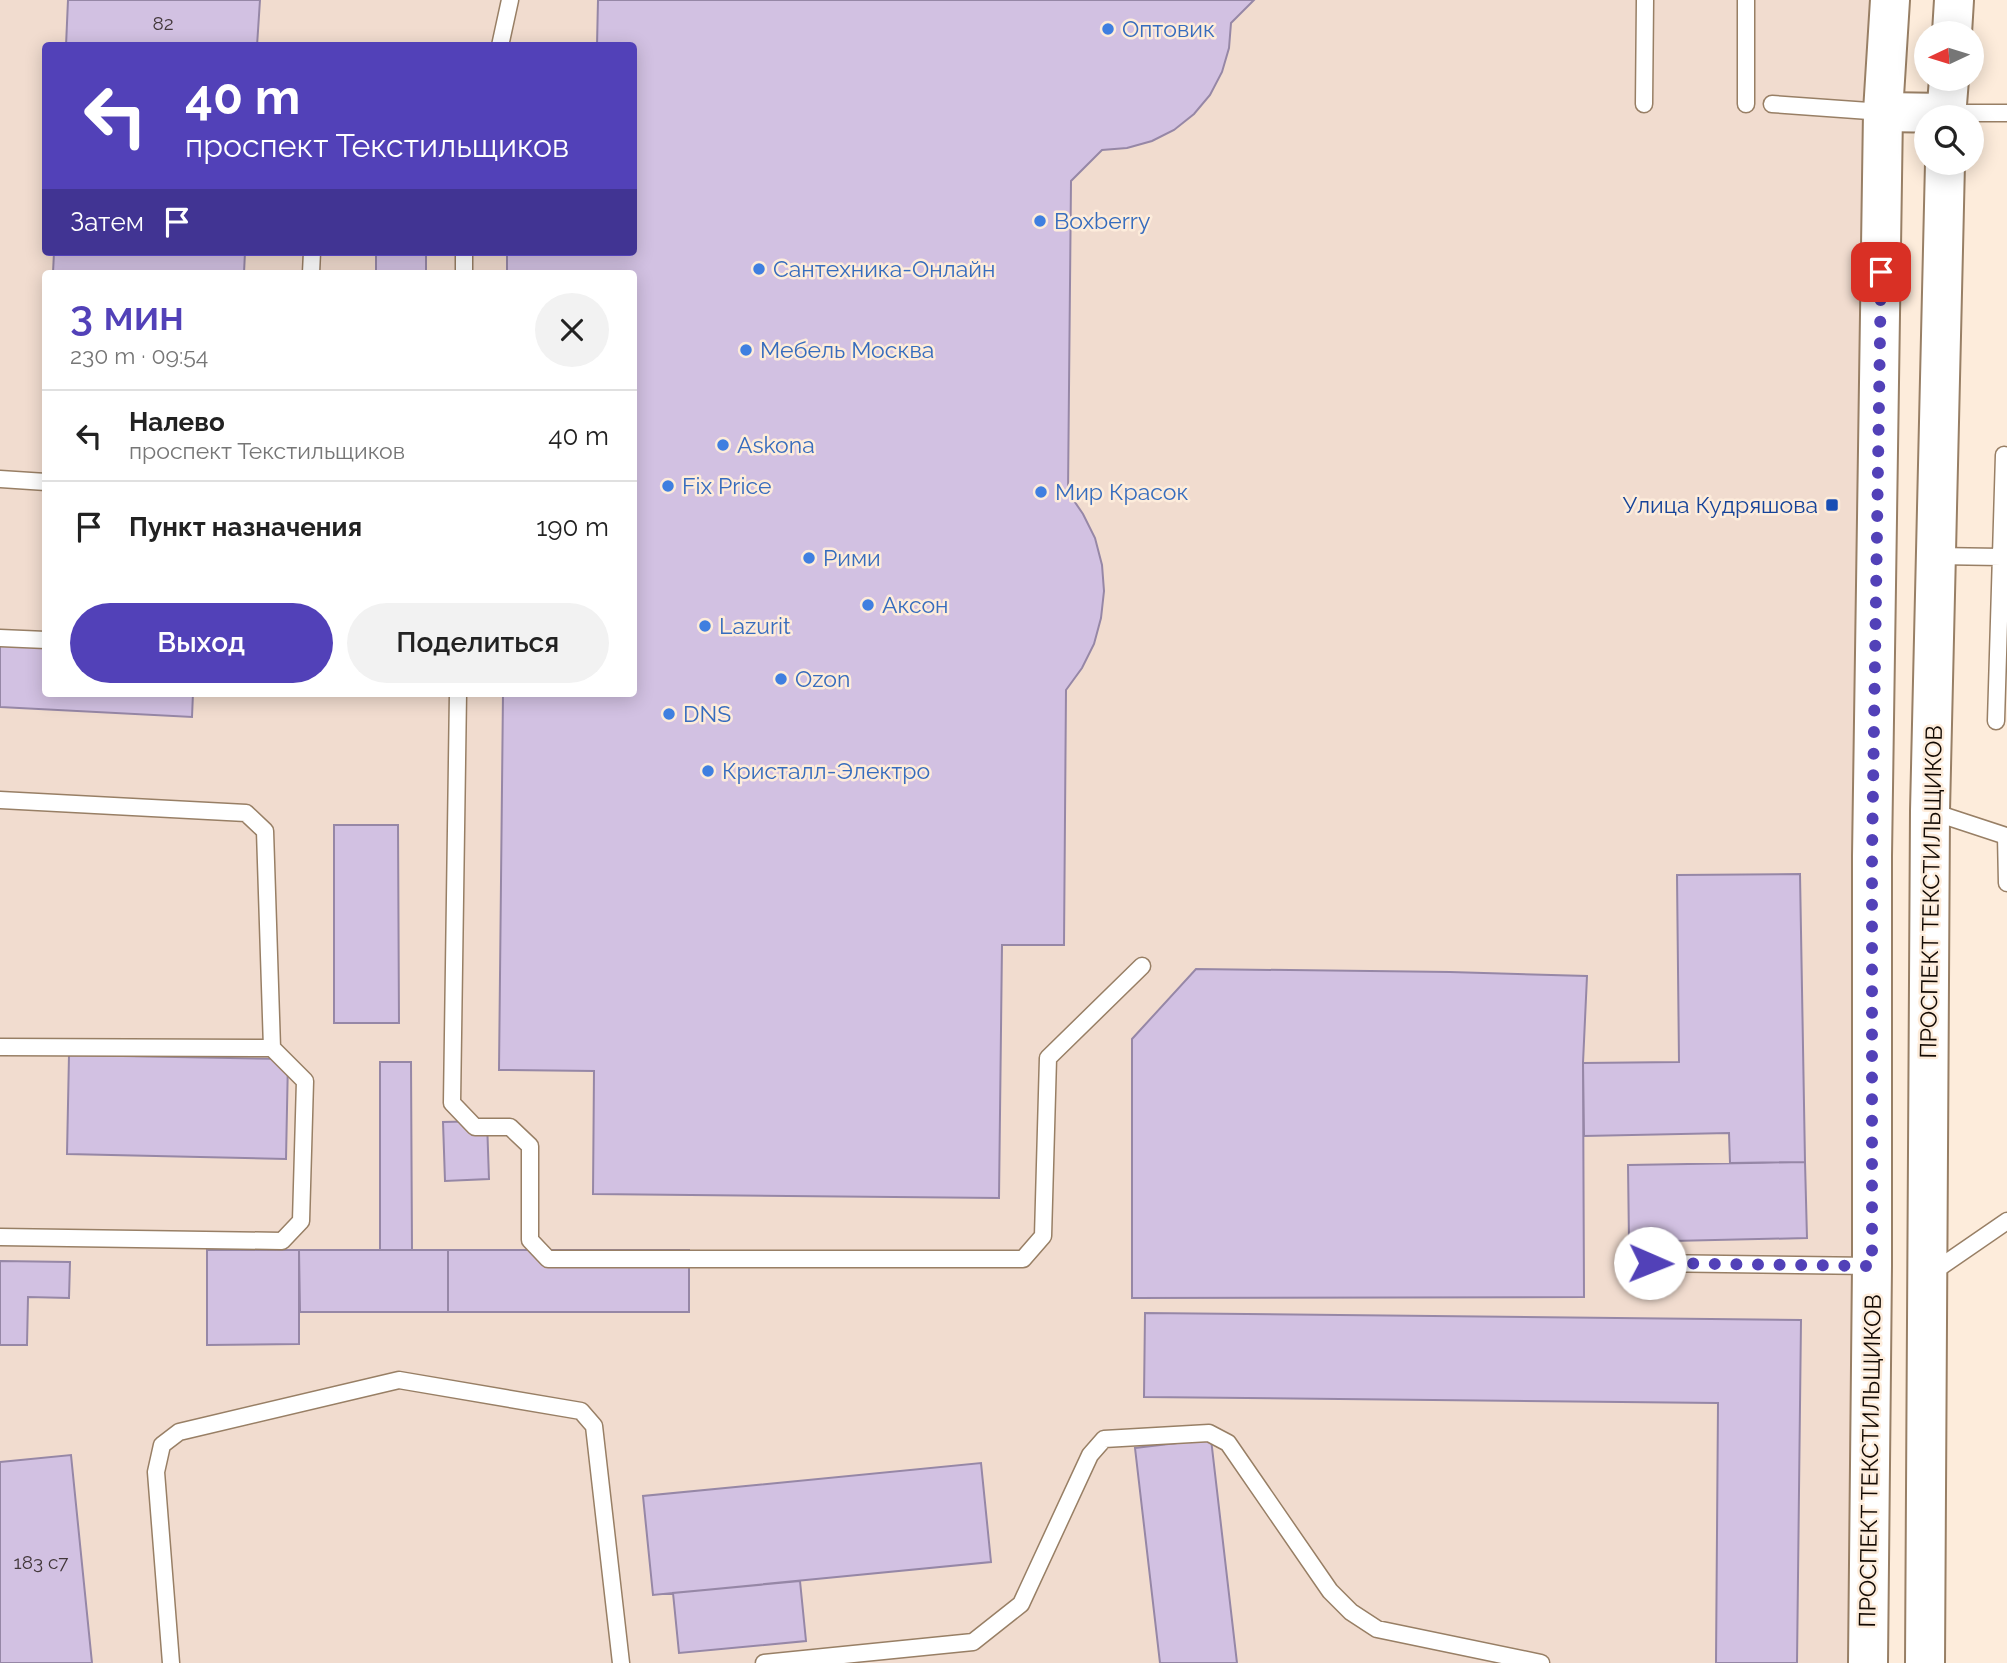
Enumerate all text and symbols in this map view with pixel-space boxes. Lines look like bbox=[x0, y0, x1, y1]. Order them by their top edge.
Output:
house number: 82 bbox=[152, 12, 174, 34]
place label: Оптовик bbox=[1122, 15, 1215, 42]
marker: Оптовик bbox=[1100, 21, 1116, 37]
north arrow bbox=[1914, 21, 1984, 91]
map controls bbox=[1914, 21, 1984, 175]
text: 40 m bbox=[185, 68, 300, 125]
icon: left bbox=[70, 70, 161, 161]
button: search bbox=[1914, 105, 1984, 175]
text: проспект Текстильщиков bbox=[185, 127, 569, 164]
icon: arrive bbox=[158, 203, 196, 241]
text: Затем bbox=[70, 207, 144, 237]
place label: Boxberry bbox=[1054, 207, 1150, 234]
marker: Boxberry bbox=[1032, 213, 1048, 229]
pin bbox=[1851, 242, 1911, 302]
icon: arrive bbox=[1862, 253, 1900, 291]
place label: Сантехника-Онлайн bbox=[773, 255, 995, 282]
marker: Сантехника-Онлайн bbox=[751, 261, 767, 277]
text: 3 мин bbox=[70, 291, 184, 340]
button: close bbox=[535, 293, 609, 367]
place label: Мебель Москва bbox=[760, 336, 934, 363]
text: 230 m · 09:54 bbox=[70, 342, 208, 369]
marker: Мебель Москва bbox=[738, 342, 754, 358]
text: Налево bbox=[129, 407, 225, 437]
icon: left bbox=[70, 417, 108, 455]
text: 40 m bbox=[548, 421, 609, 451]
place label: Askona bbox=[737, 431, 815, 458]
text: проспект Текстильщиков bbox=[129, 437, 405, 464]
marker: Askona bbox=[715, 437, 731, 453]
place label: Fix Price bbox=[682, 472, 771, 499]
marker: Fix Price bbox=[660, 478, 676, 494]
place label: Мир Красок bbox=[1055, 478, 1188, 505]
marker: Мир Красок bbox=[1033, 484, 1049, 500]
place label: Улица Кудряшова bbox=[1623, 491, 1818, 518]
marker: Улица Кудряшова bbox=[1824, 497, 1840, 513]
icon: arrive bbox=[70, 508, 108, 546]
text: Пункт назначения bbox=[129, 512, 362, 542]
text: 190 m bbox=[536, 512, 609, 542]
place label: Рими bbox=[823, 544, 881, 571]
marker: Рими bbox=[801, 550, 817, 566]
place label: Аксон bbox=[882, 591, 949, 618]
marker: Аксон bbox=[860, 597, 876, 613]
button: Выход bbox=[70, 603, 333, 683]
button: Поделиться bbox=[347, 603, 609, 683]
place label: Lazurit bbox=[719, 612, 791, 639]
marker: Lazurit bbox=[697, 618, 713, 634]
place label: Ozon bbox=[795, 665, 850, 692]
marker: Ozon bbox=[773, 671, 789, 687]
place label: DNS bbox=[683, 700, 731, 727]
marker: DNS bbox=[661, 706, 677, 722]
street label: ПРОСПЕКТ ТЕКСТИЛЬЩИКОВ bbox=[1914, 725, 1947, 1059]
place label: Кристалл-Электро bbox=[722, 757, 930, 784]
marker: Кристалл-Электро bbox=[700, 763, 716, 779]
position arrow bbox=[1613, 1226, 1687, 1300]
street label: ПРОСПЕКТ ТЕКСТИЛЬЩИКОВ bbox=[1853, 1294, 1886, 1628]
house number: 183 с7 bbox=[14, 1551, 69, 1573]

